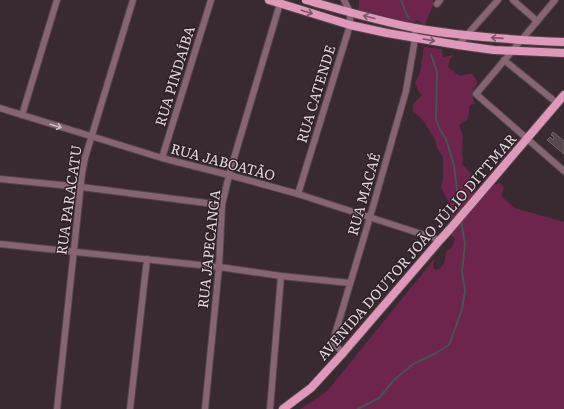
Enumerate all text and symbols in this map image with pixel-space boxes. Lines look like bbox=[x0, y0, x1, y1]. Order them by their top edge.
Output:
one-way arrow bbox=[300, 8, 312, 16]
one-way arrow bbox=[363, 13, 376, 21]
street label: RUA PINDAÍBA bbox=[149, 22, 199, 128]
one-way arrow bbox=[491, 35, 504, 42]
one-way arrow bbox=[422, 36, 435, 44]
street label: RUA CATENDE bbox=[291, 42, 339, 145]
one-way arrow bbox=[50, 123, 63, 130]
street label: AVENIDA DOUTOR JOÃO JÚLIO DITTMAR bbox=[312, 129, 520, 364]
street label: RUA JABOATÃO bbox=[169, 137, 278, 185]
street label: RUA PARACATU bbox=[50, 144, 86, 256]
street label: RUA MACAÉ bbox=[342, 150, 384, 238]
street label: RUA JAPECANGA bbox=[192, 188, 224, 309]

